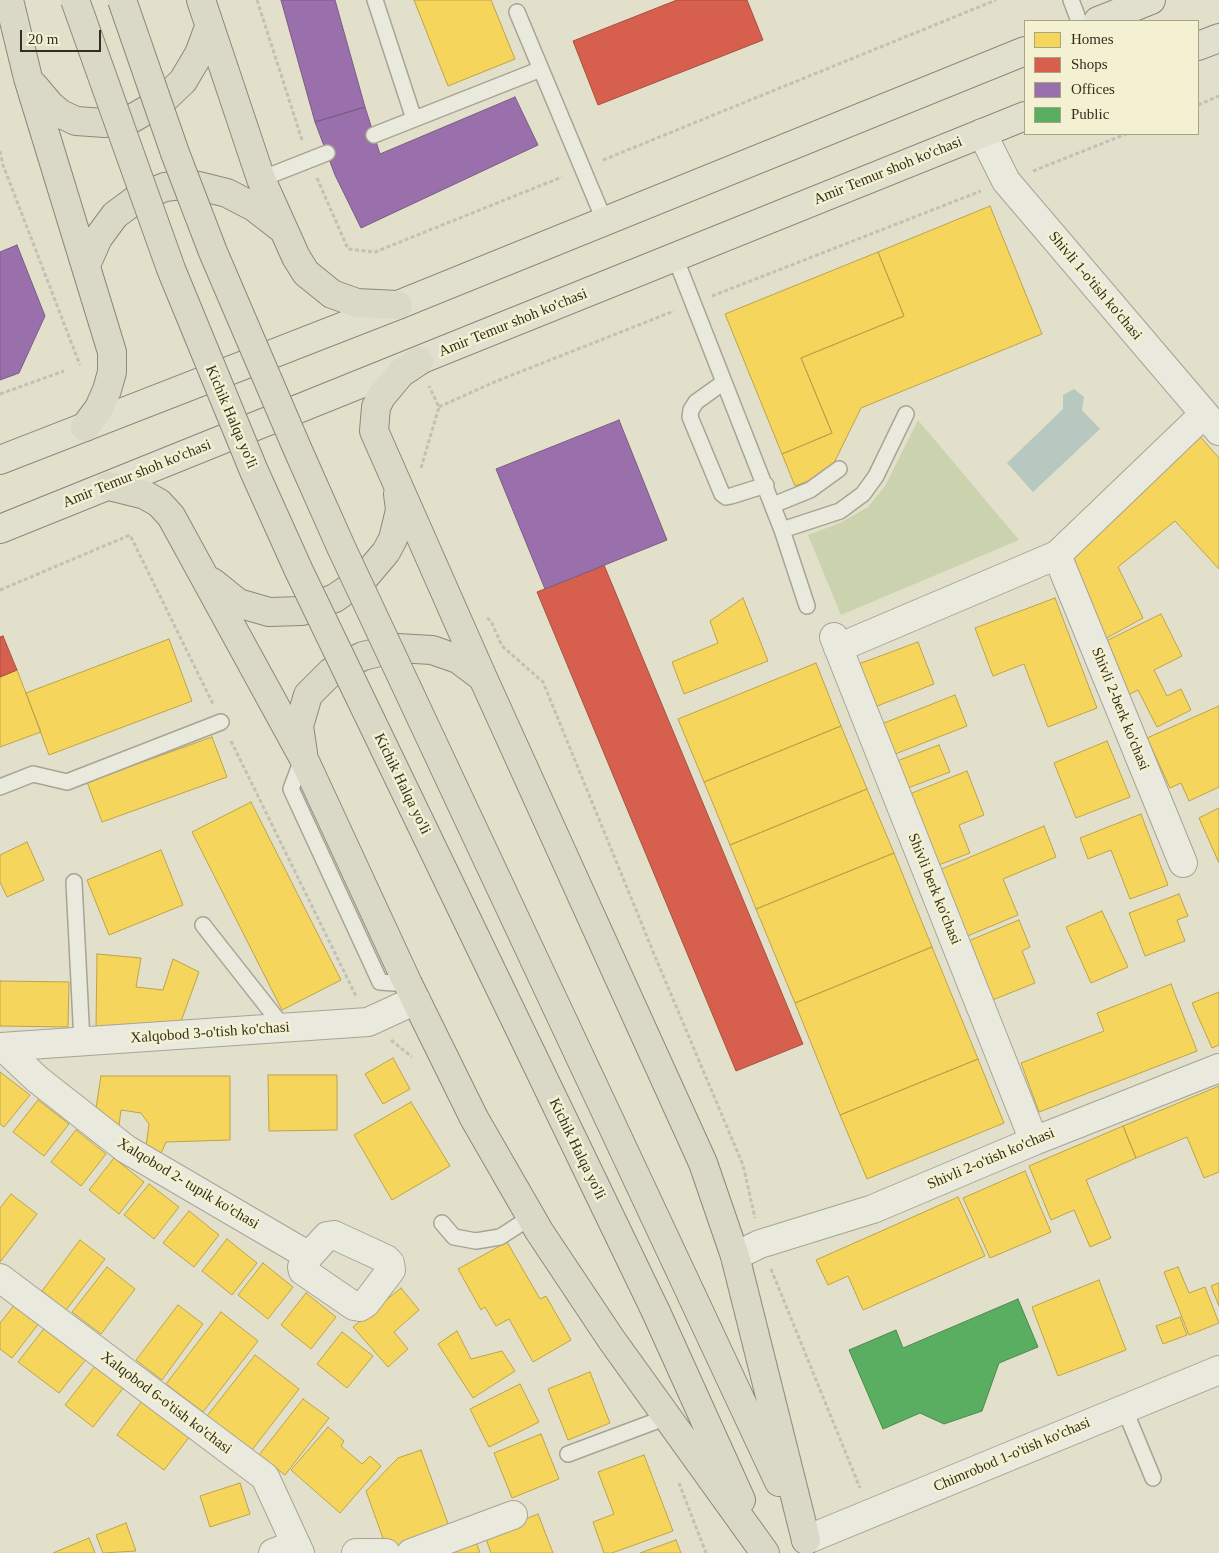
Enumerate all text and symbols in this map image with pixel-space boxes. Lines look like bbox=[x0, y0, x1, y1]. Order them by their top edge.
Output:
scale bar bbox=[22, 20, 104, 52]
legend bbox=[1024, 20, 1199, 135]
text: 20 m bbox=[28, 31, 58, 47]
text: Homes bbox=[1071, 31, 1114, 47]
text: Shops bbox=[1071, 56, 1108, 72]
text: Offices bbox=[1071, 81, 1115, 97]
text: Public bbox=[1071, 106, 1109, 122]
street label: Amir Temur shoh ko'chasi bbox=[811, 133, 965, 209]
street label: Shivli 1-o'tish ko'chasi bbox=[1044, 228, 1146, 344]
street label: Amir Temur shoh ko'chasi bbox=[436, 285, 590, 361]
street label: Kichik Halqa yo'li bbox=[201, 363, 261, 471]
street label: Amir Temur shoh ko'chasi bbox=[60, 436, 214, 512]
street label: Shivli 2-berk ko'chasi bbox=[1087, 645, 1153, 773]
street label: Kichik Halqa yo'li bbox=[370, 731, 434, 837]
street label: Shivli berk ko'chasi bbox=[903, 831, 965, 947]
street label: Xalqobod 3-o'tish ko'chasi bbox=[130, 1018, 290, 1048]
street label: Kichik Halqa yo'li bbox=[545, 1096, 609, 1202]
street label: Shivli 2-o'tish ko'chasi bbox=[925, 1124, 1057, 1194]
street label: Xalqobod 2- tupik ko'chasi bbox=[114, 1135, 262, 1233]
street label: Xalqobod 6-o'tish ko'chasi bbox=[97, 1348, 235, 1458]
street label: Chimrobod 1-o'tish ko'chasi bbox=[931, 1414, 1093, 1496]

